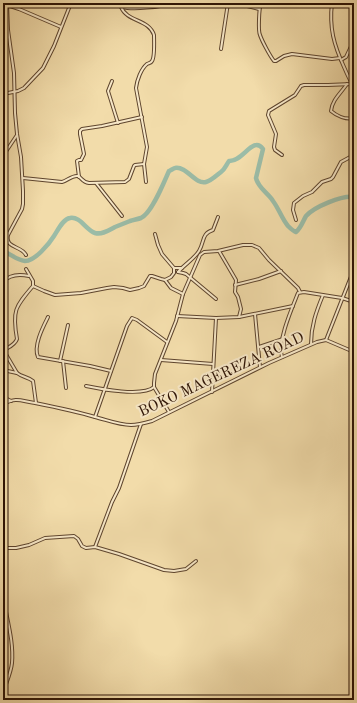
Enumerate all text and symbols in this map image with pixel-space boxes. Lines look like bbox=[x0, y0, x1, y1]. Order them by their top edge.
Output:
street label: BOKO MAGEREZA ROAD bbox=[137, 330, 307, 420]

